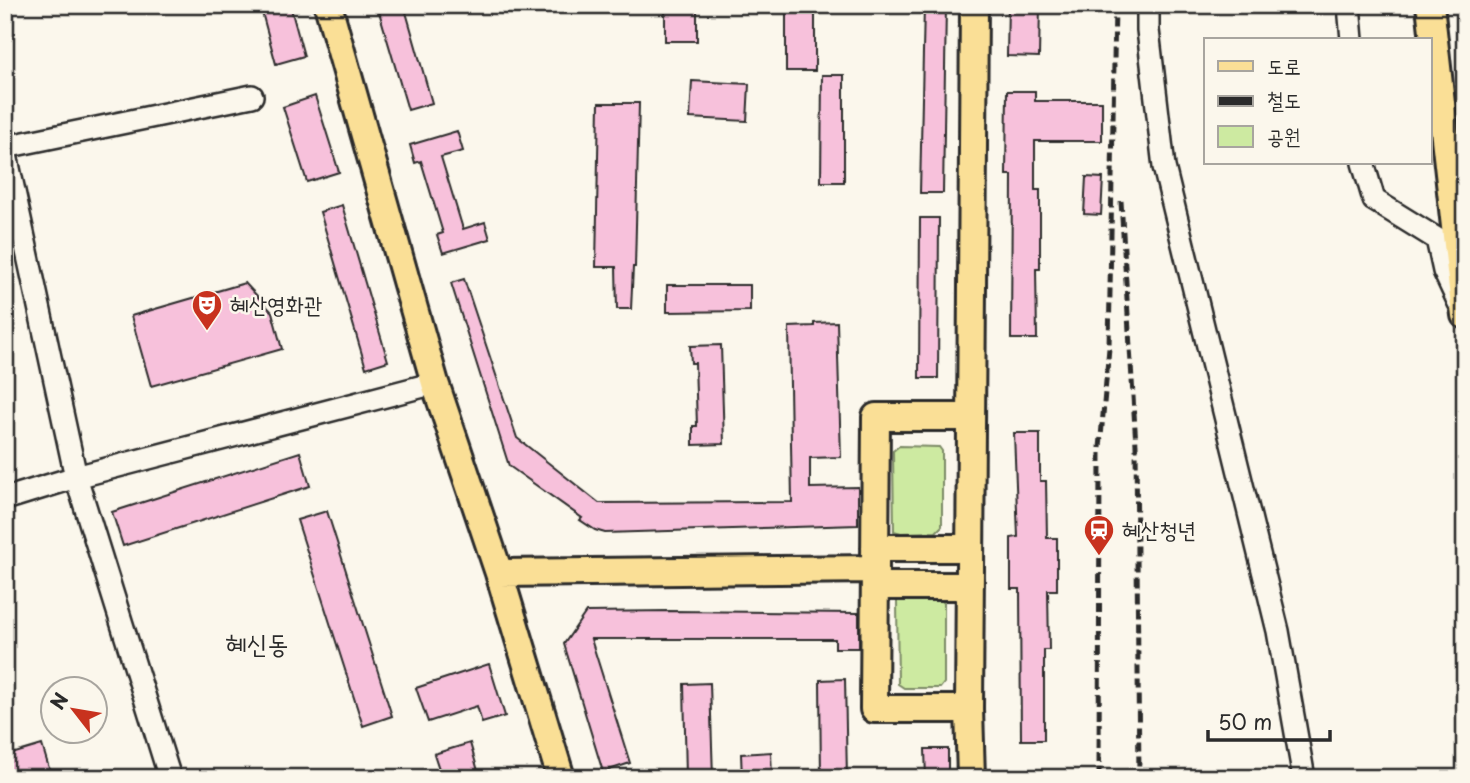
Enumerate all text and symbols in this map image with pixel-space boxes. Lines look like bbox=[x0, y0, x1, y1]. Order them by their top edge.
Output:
legend bbox=[1204, 38, 1432, 164]
text: 도로 bbox=[1267, 49, 1301, 81]
text: 철도 bbox=[1267, 83, 1301, 115]
text: 공원 bbox=[1267, 119, 1301, 151]
place label: 혜산영화관 bbox=[230, 286, 323, 321]
theatre icon: 혜산영화관 bbox=[190, 288, 224, 332]
place label: 혜산청년 bbox=[1122, 511, 1196, 546]
station icon: 혜산청년 bbox=[1082, 513, 1116, 557]
district label: 혜신동 bbox=[226, 623, 288, 662]
north arrow bbox=[38, 674, 108, 744]
text: N bbox=[43, 687, 74, 714]
scale bar bbox=[1208, 699, 1330, 743]
text: 50 m bbox=[1218, 705, 1272, 737]

